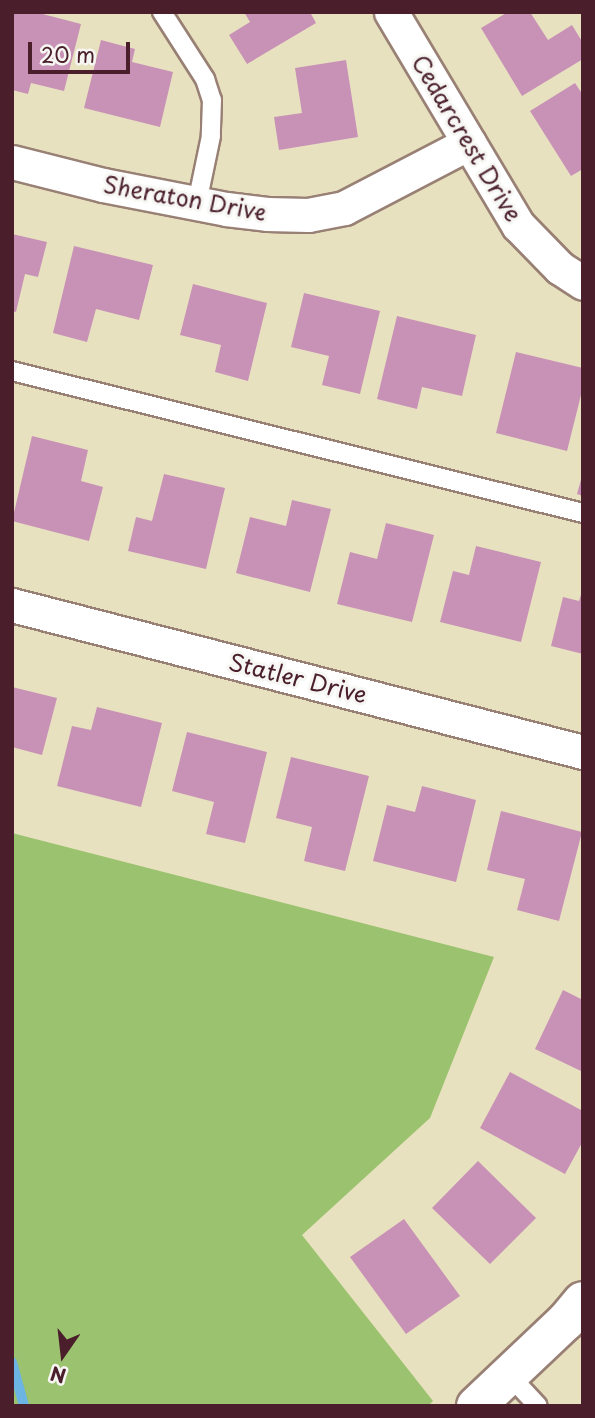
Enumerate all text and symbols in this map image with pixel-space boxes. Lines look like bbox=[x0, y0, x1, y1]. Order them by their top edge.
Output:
scale bar bbox=[32, 28, 133, 72]
text: 20 m bbox=[41, 38, 95, 70]
street label: Cedarcrest Drive bbox=[407, 50, 527, 226]
street label: Sheraton Drive bbox=[101, 170, 269, 226]
street label: Statler Drive bbox=[225, 647, 371, 709]
north arrow bbox=[28, 1320, 98, 1390]
text: N bbox=[47, 1360, 69, 1391]

